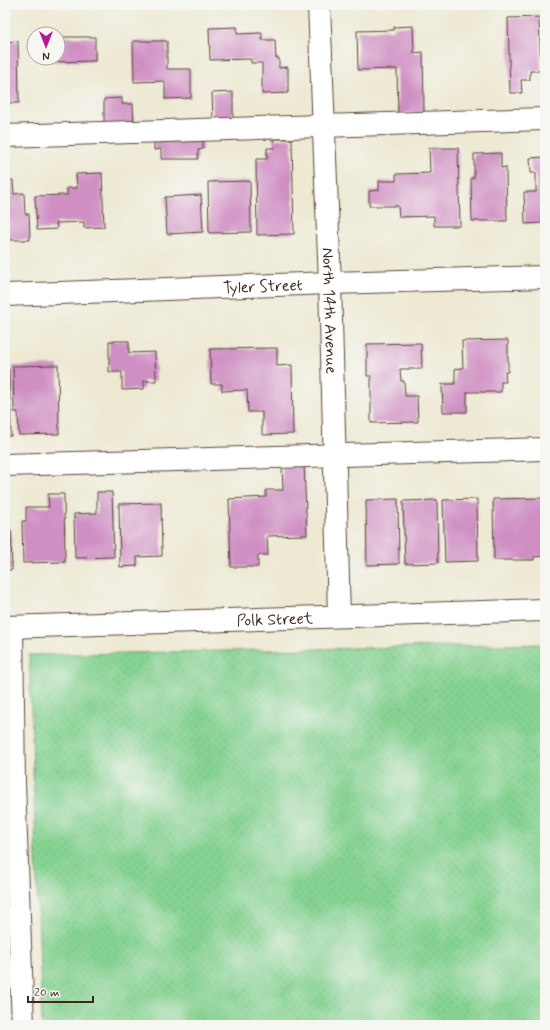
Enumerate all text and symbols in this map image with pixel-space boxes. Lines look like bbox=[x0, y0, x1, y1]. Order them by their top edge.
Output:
north arrow bbox=[26, 26, 66, 66]
text: N bbox=[42, 48, 50, 62]
street label: North 14th Avenue bbox=[317, 247, 341, 374]
street label: Tyler Street bbox=[223, 275, 303, 299]
street label: Polk Street bbox=[236, 608, 314, 632]
scale bar bbox=[28, 978, 93, 1004]
text: 20 m bbox=[34, 985, 60, 1001]

